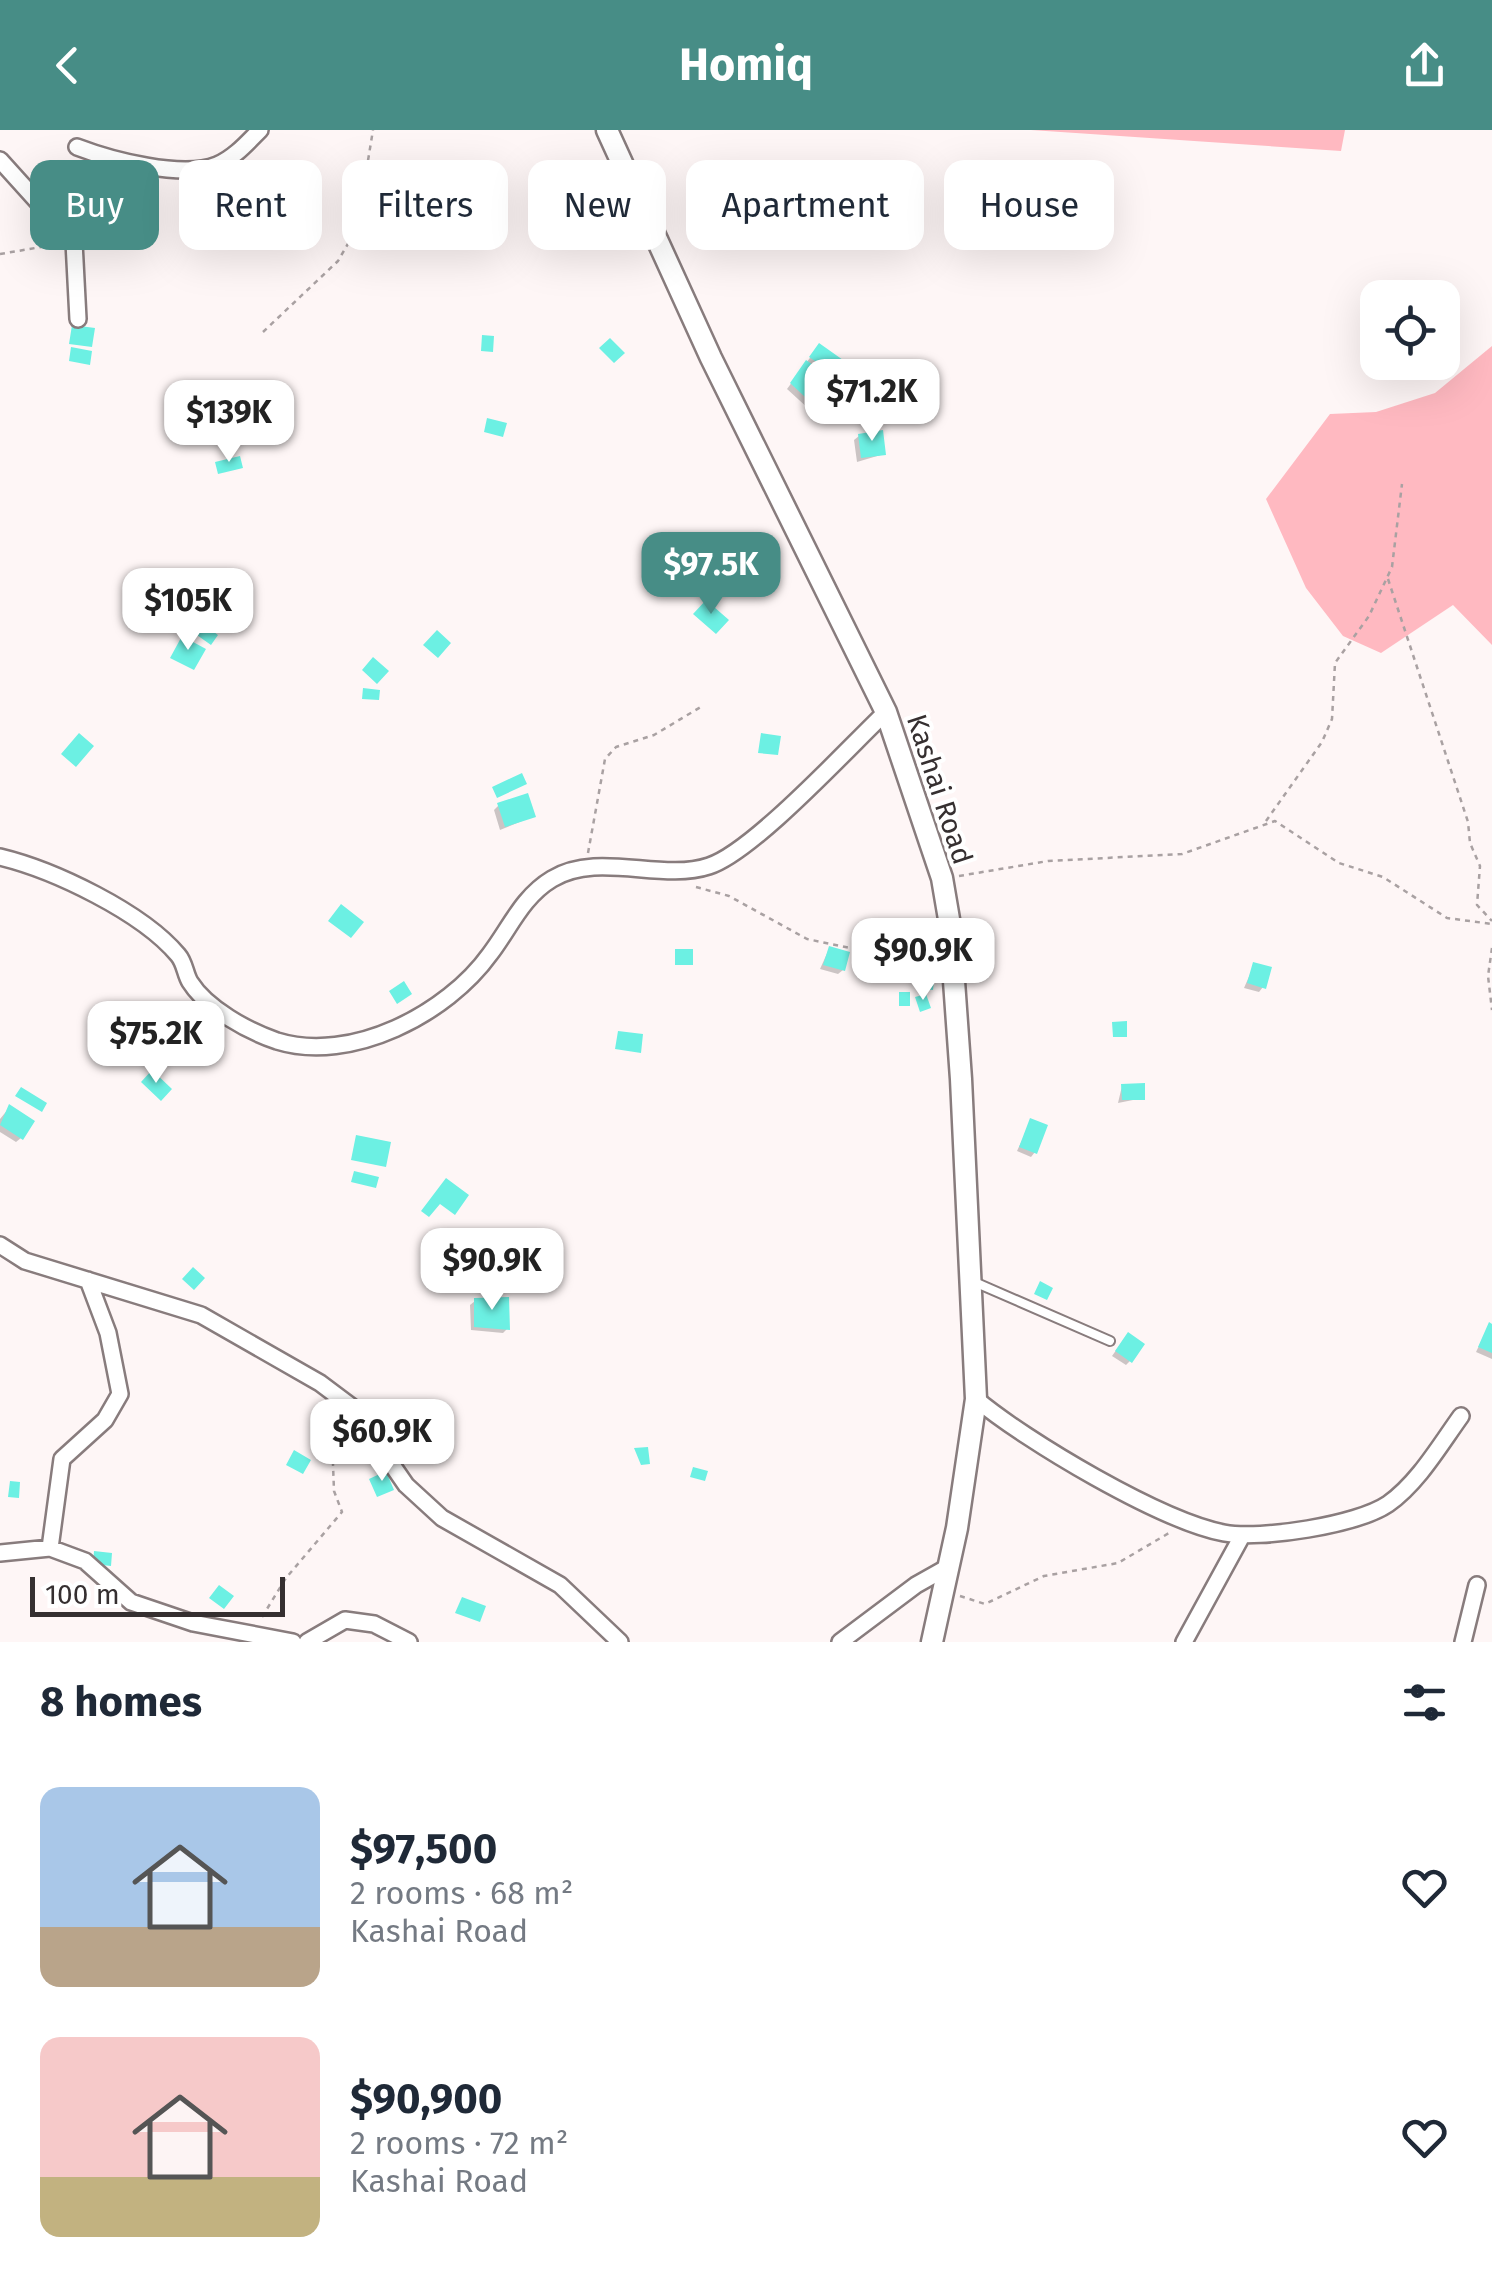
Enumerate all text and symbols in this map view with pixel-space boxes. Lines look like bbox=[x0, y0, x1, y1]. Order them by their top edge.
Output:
icon: back bbox=[40, 38, 95, 93]
text: Homiq bbox=[679, 38, 813, 92]
icon: share bbox=[1397, 38, 1452, 93]
chip: Buy bbox=[30, 160, 159, 250]
chip: Rent bbox=[179, 160, 322, 250]
chip: Filters bbox=[342, 160, 508, 250]
chip: New bbox=[528, 160, 666, 250]
chip: Apartment bbox=[686, 160, 924, 250]
chip: House bbox=[944, 160, 1114, 250]
map controls bbox=[1360, 280, 1460, 380]
button: locate bbox=[1360, 280, 1460, 380]
pin: $71.2K bbox=[791, 359, 953, 444]
text: $71.2K bbox=[827, 372, 917, 410]
pin: $139K bbox=[159, 380, 299, 465]
text: $139K bbox=[186, 393, 272, 431]
pin: $97.5K bbox=[630, 532, 792, 617]
text: $97.5K bbox=[664, 545, 758, 583]
pin: $105K bbox=[118, 568, 258, 653]
text: $105K bbox=[144, 581, 232, 619]
street label: Kashai Road bbox=[900, 710, 979, 868]
pin: $90.9K bbox=[842, 918, 1004, 1003]
text: $90.9K bbox=[874, 931, 972, 969]
pin: $75.2K bbox=[75, 1001, 237, 1086]
text: $75.2K bbox=[109, 1014, 203, 1052]
pin: $90.9K bbox=[411, 1228, 573, 1313]
text: $90.9K bbox=[443, 1241, 541, 1279]
pin: $60.9K bbox=[301, 1399, 463, 1484]
text: $60.9K bbox=[332, 1412, 432, 1450]
scale bar bbox=[30, 1572, 285, 1616]
text: 100 m bbox=[45, 1578, 120, 1611]
icon: filters bbox=[1397, 1675, 1452, 1730]
text: 8 homes bbox=[40, 1677, 202, 1727]
text: $97,500 bbox=[350, 1824, 497, 1874]
icon: home bbox=[120, 1827, 240, 1947]
icon: heart bbox=[1397, 1860, 1452, 1915]
text: 2 rooms · 68 m² bbox=[350, 1874, 573, 1912]
text: Kashai Road bbox=[350, 1912, 528, 1950]
text: $90,900 bbox=[350, 2074, 502, 2124]
icon: home bbox=[120, 2077, 240, 2197]
icon: heart bbox=[1397, 2110, 1452, 2165]
text: 2 rooms · 72 m² bbox=[350, 2124, 568, 2162]
text: Kashai Road bbox=[350, 2162, 528, 2200]

